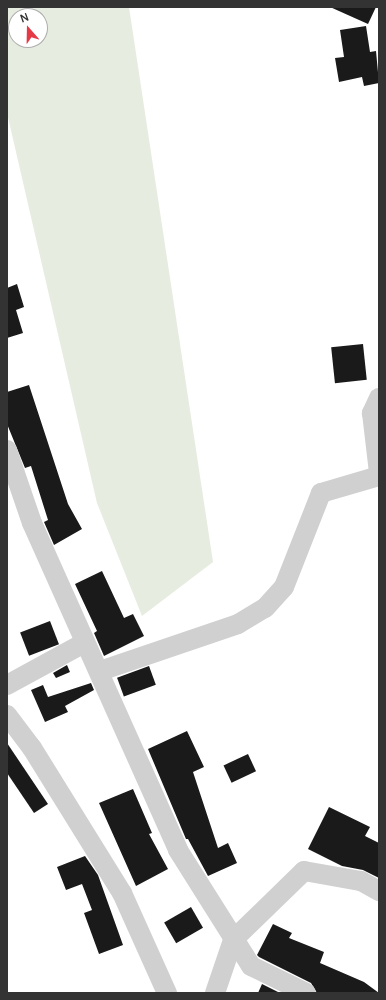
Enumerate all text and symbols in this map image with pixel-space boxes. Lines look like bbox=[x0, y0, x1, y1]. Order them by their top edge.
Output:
north arrow bbox=[8, 8, 48, 48]
text: N bbox=[18, 9, 30, 26]

